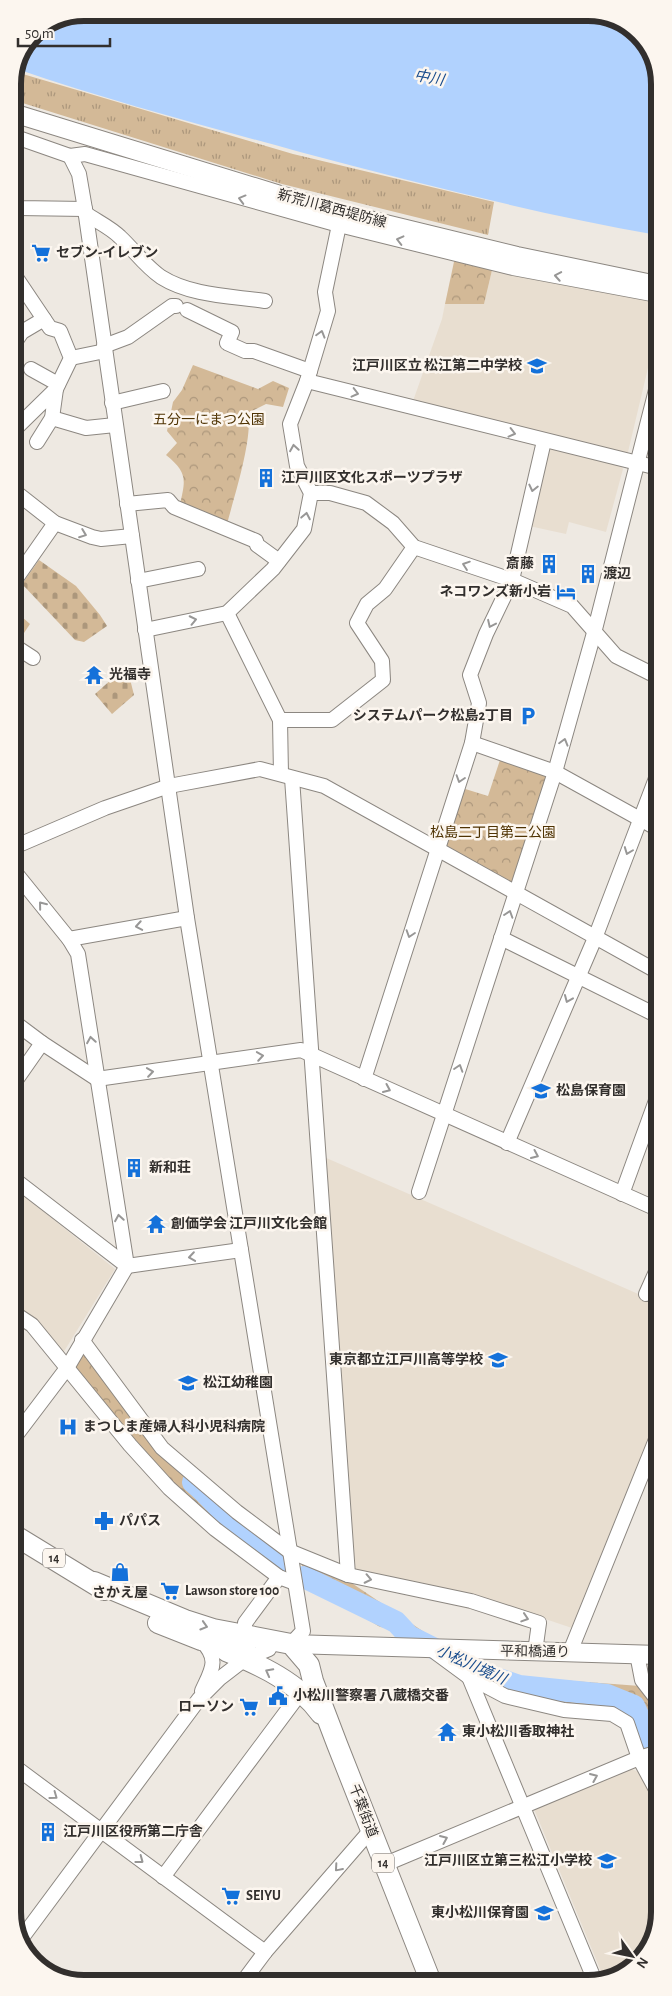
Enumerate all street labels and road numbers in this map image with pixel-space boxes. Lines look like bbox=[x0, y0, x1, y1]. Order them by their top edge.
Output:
street label: 新荒川葛西堤防線 bbox=[276, 187, 388, 230]
road number: 14 bbox=[43, 1549, 65, 1568]
street label: 平和橋通り bbox=[500, 1643, 570, 1660]
street label: 千葉街道 bbox=[346, 1782, 381, 1840]
road number: 14 bbox=[372, 1854, 394, 1872]

